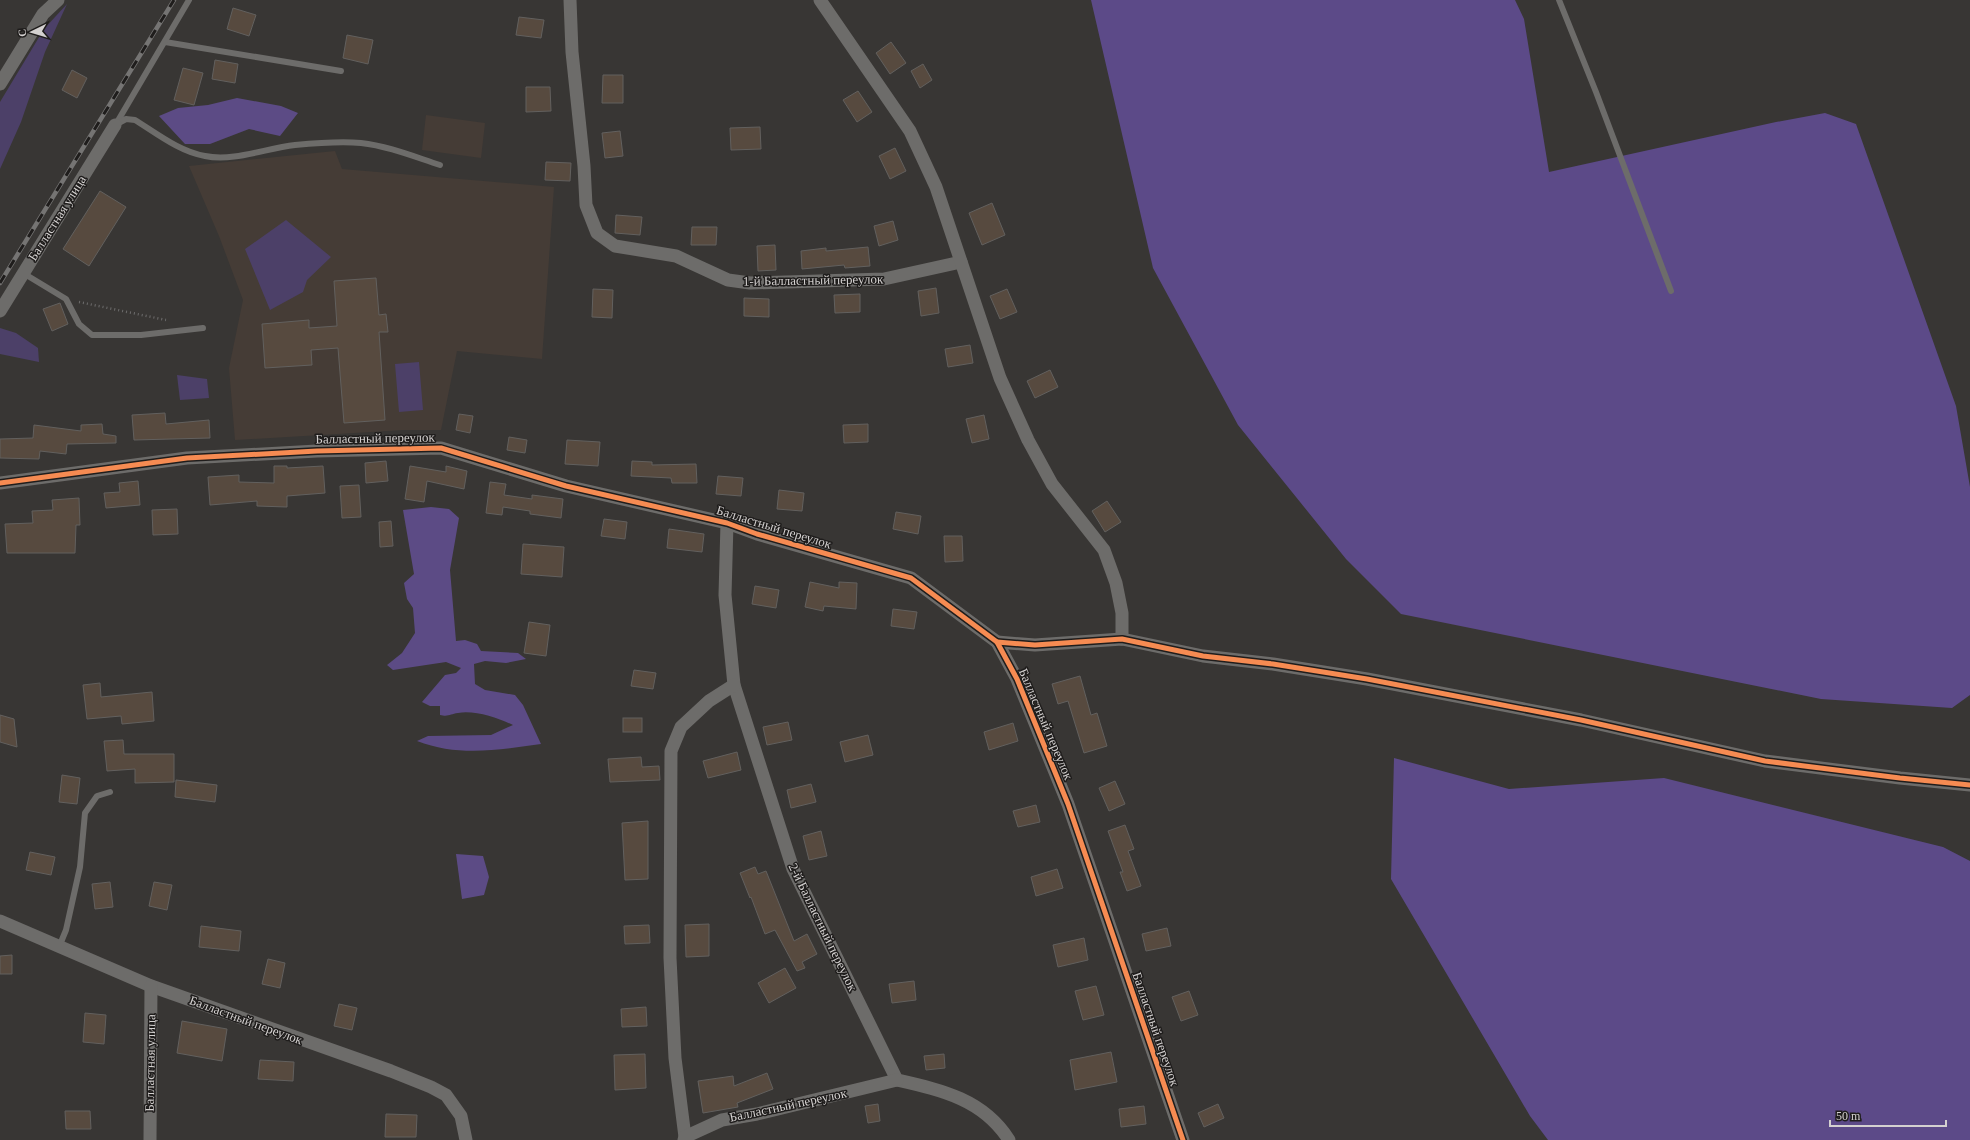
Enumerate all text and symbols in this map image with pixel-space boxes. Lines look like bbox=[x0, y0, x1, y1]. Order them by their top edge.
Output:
north arrow bbox=[12, 12, 52, 52]
text: С bbox=[16, 28, 28, 37]
street label: Балластная улица bbox=[25, 172, 89, 263]
street label: 1-й Балластный переулок bbox=[743, 271, 884, 289]
street label: Балластный переулок bbox=[315, 429, 435, 447]
street label: Балластный переулок bbox=[715, 502, 834, 552]
street label: Балластный переулок bbox=[1016, 666, 1076, 782]
street label: 2-й Балластный переулок bbox=[785, 861, 861, 994]
street label: Балластный переулок bbox=[1129, 970, 1183, 1089]
street label: Балластный переулок bbox=[187, 993, 305, 1048]
street label: Балластная улица bbox=[142, 1014, 158, 1112]
street label: Балластный переулок bbox=[728, 1085, 849, 1125]
scale bar bbox=[1830, 1102, 1946, 1128]
text: 50 m bbox=[1836, 1109, 1861, 1123]

